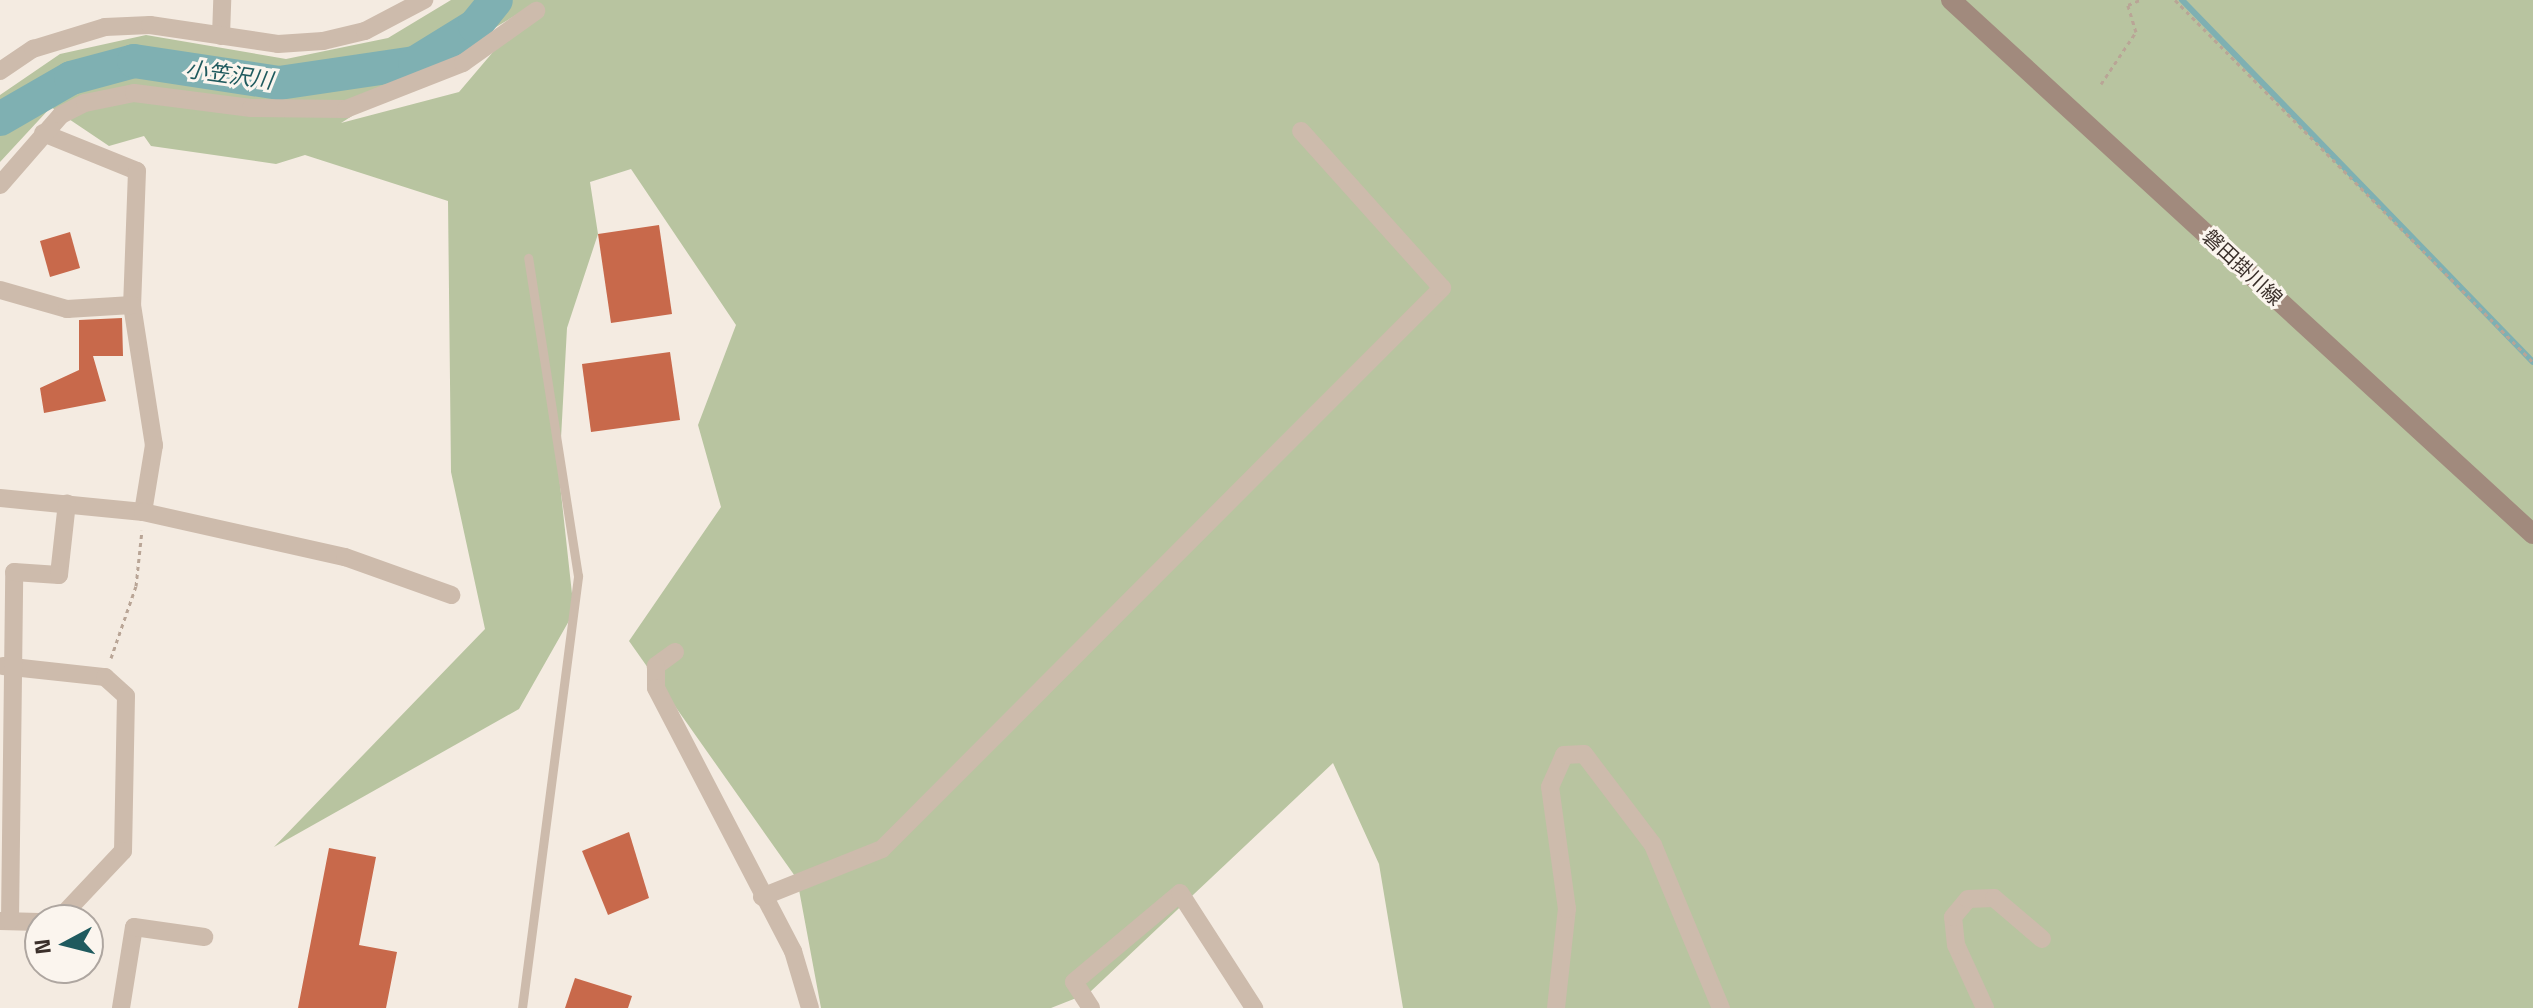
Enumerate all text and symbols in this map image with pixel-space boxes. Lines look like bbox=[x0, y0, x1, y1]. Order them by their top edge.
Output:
water label: 小笠沢川 bbox=[184, 56, 274, 94]
street label: 磐田掛川線 bbox=[2198, 224, 2288, 310]
north arrow bbox=[24, 904, 104, 984]
text: N bbox=[24, 937, 60, 956]

